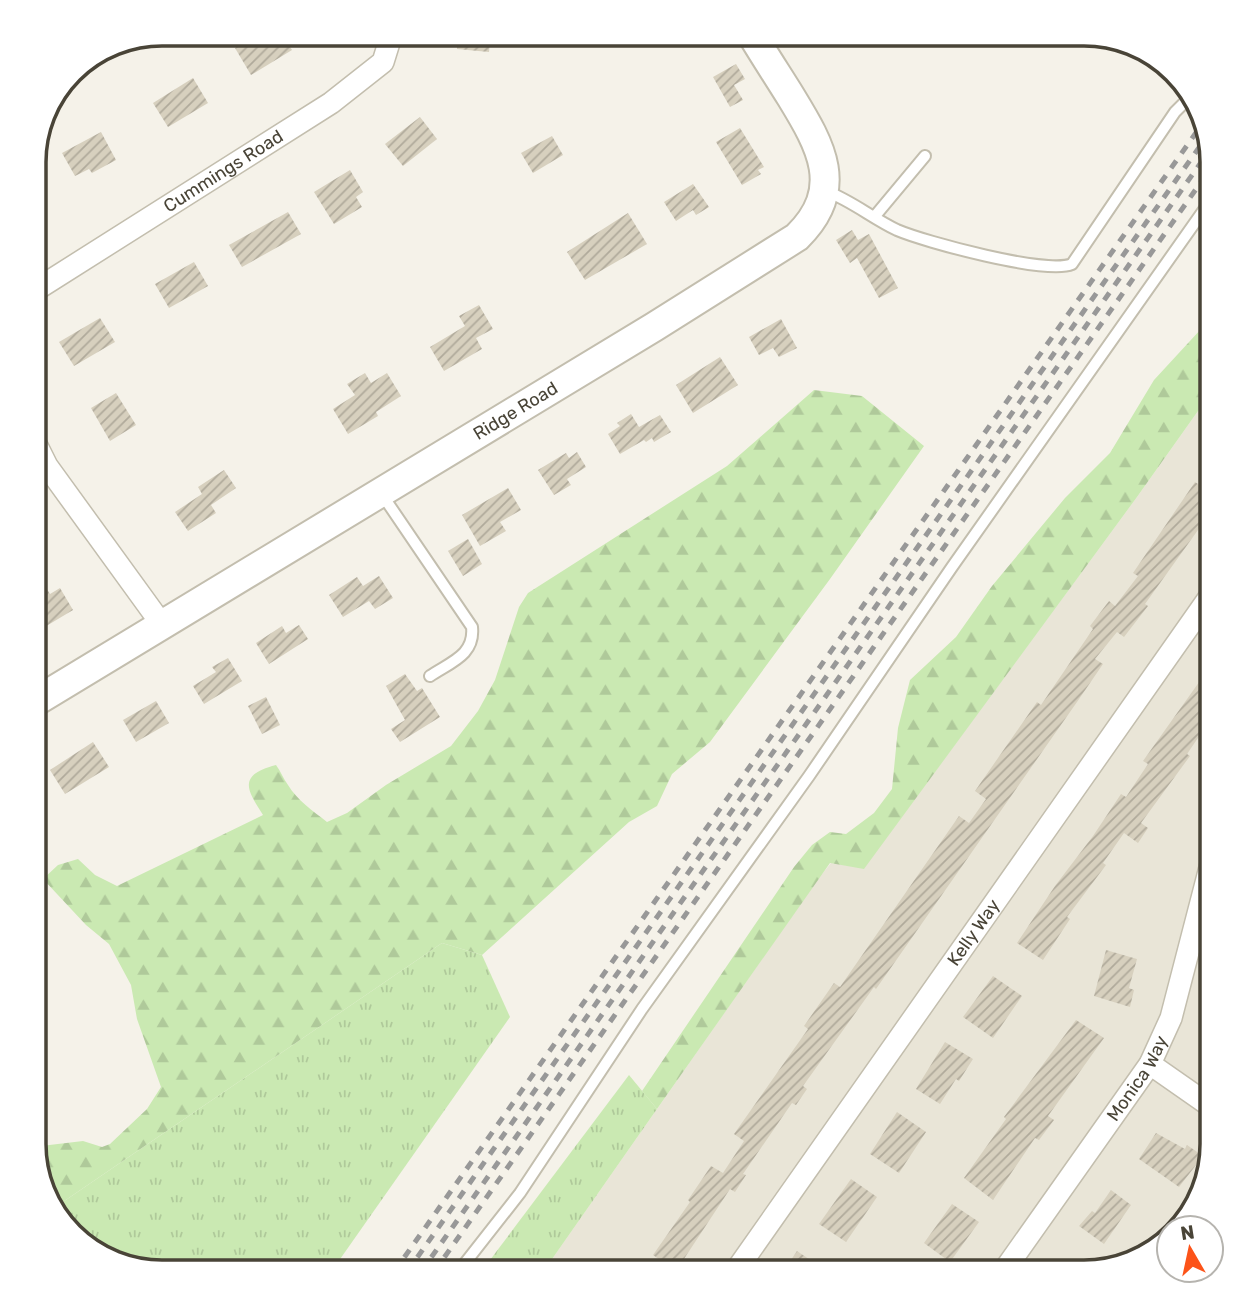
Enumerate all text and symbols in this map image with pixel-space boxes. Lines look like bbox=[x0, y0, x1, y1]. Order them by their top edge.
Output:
street label: Cummings Road bbox=[159, 125, 287, 217]
street label: Ridge Road bbox=[469, 377, 562, 445]
street label: Kelly Way bbox=[943, 895, 1005, 970]
street label: Monica Way bbox=[1102, 1032, 1173, 1125]
north arrow bbox=[1155, 1214, 1225, 1284]
text: N bbox=[1179, 1220, 1196, 1245]

